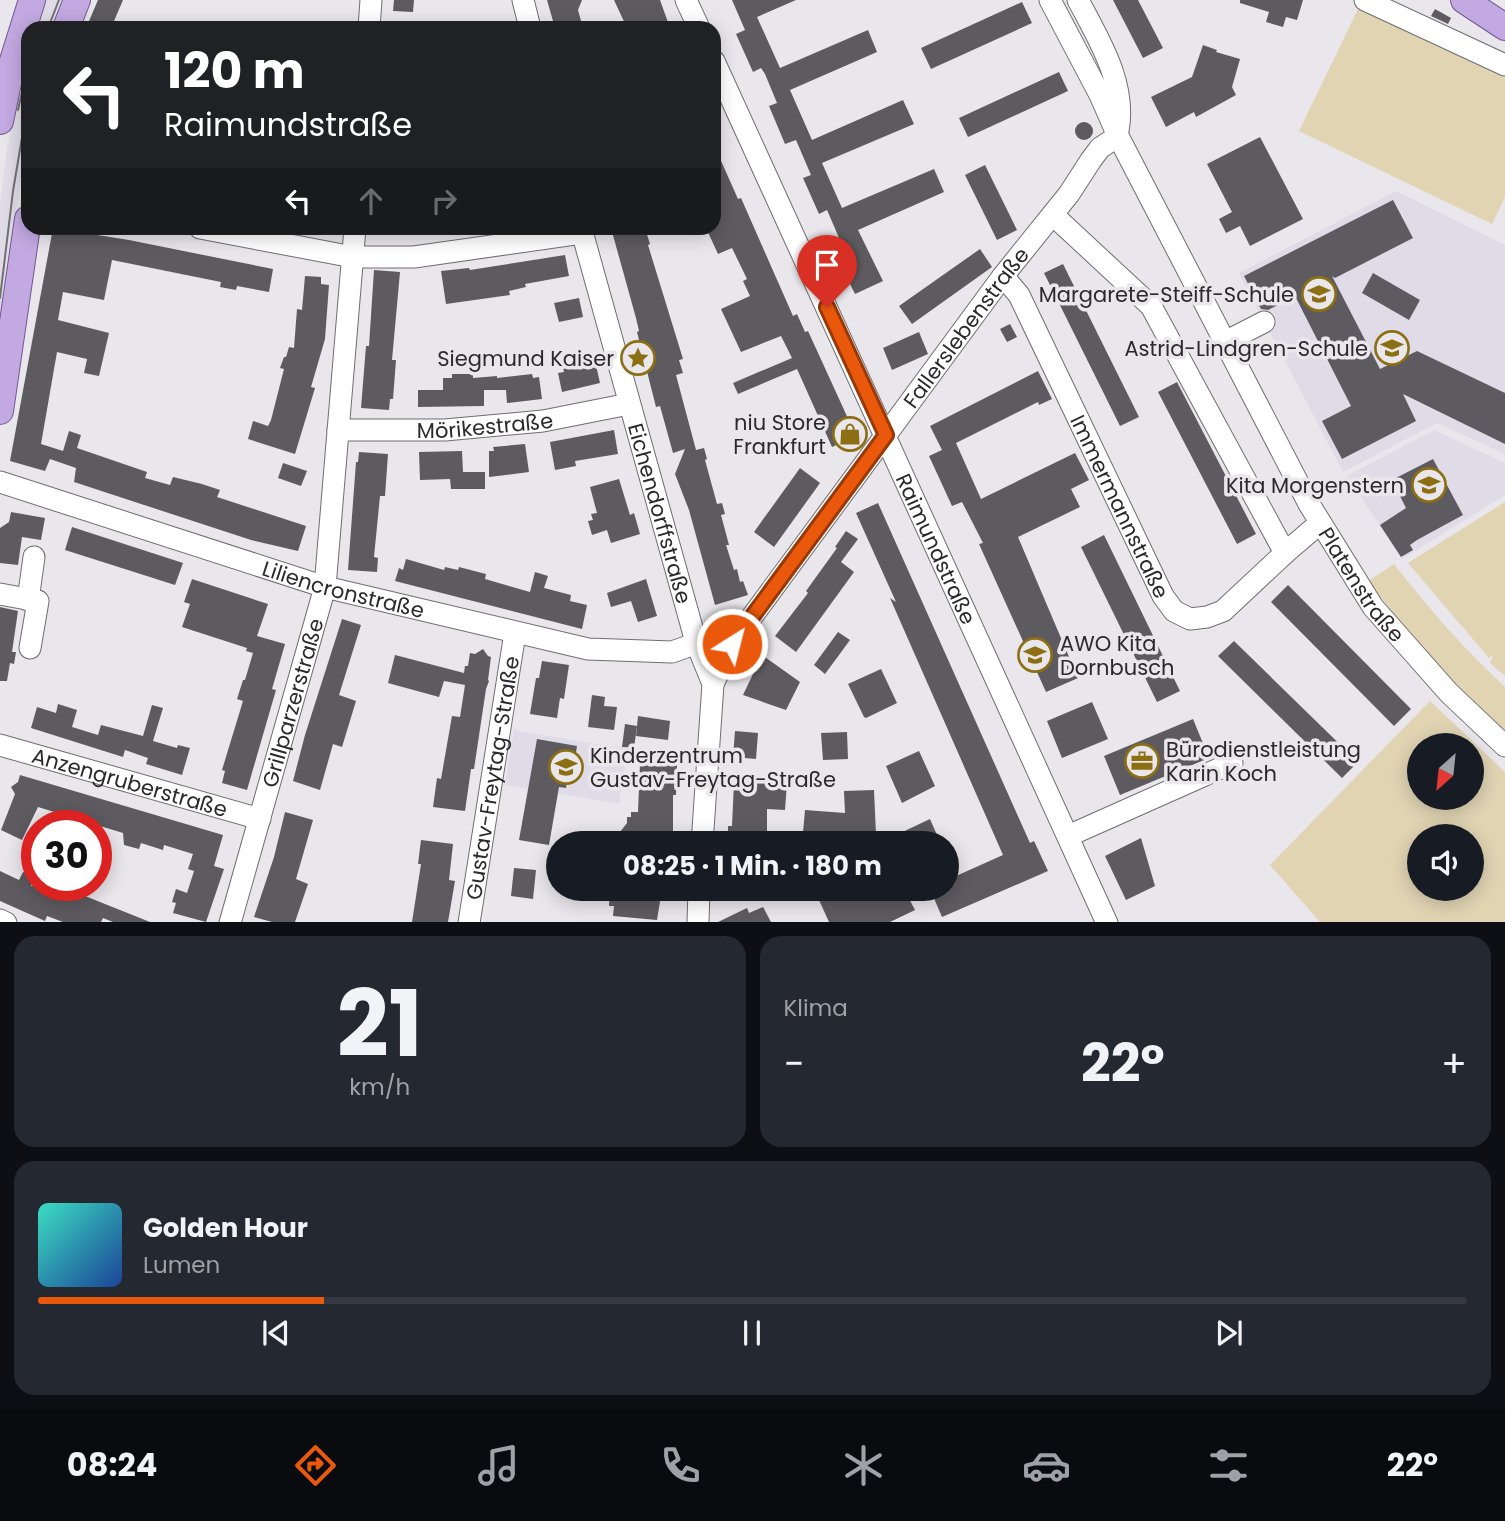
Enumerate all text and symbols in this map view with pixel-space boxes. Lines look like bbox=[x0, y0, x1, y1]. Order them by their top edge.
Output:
text: 120 m bbox=[164, 37, 305, 105]
icon: left bbox=[49, 49, 140, 140]
text: Raimundstraße bbox=[164, 102, 412, 147]
icon: left bbox=[279, 182, 317, 220]
icon: ahead bbox=[352, 182, 390, 220]
icon: right bbox=[425, 182, 463, 220]
pin bbox=[797, 235, 857, 307]
street label: Fallerslebenstraße bbox=[896, 241, 1035, 414]
icon: arrive bbox=[808, 246, 846, 284]
school or university icon: Margarete-Steiff-Schule bbox=[1300, 275, 1338, 313]
place label: Margarete-Steiff-Schule bbox=[1039, 280, 1294, 309]
school or university icon: Astrid-Lindgren-Schule bbox=[1373, 329, 1411, 367]
place label: Astrid-Lindgren-Schule bbox=[1124, 334, 1368, 363]
place icon: Siegmund Kaiser bbox=[619, 339, 657, 377]
place label: Siegmund Kaiser bbox=[437, 344, 614, 373]
street label: Mörikestraße bbox=[417, 405, 555, 445]
place label: niu Store Frankfurt bbox=[733, 408, 826, 461]
street label: Immermannstraße bbox=[1064, 410, 1176, 603]
shop icon: niu Store Frankfurt bbox=[831, 415, 869, 453]
street label: Eichendorffstraße bbox=[621, 420, 699, 607]
school or university icon: Kita Morgenstern bbox=[1410, 466, 1448, 504]
street label: Raimundstraße bbox=[889, 469, 983, 629]
place label: Kita Morgenstern bbox=[1226, 471, 1404, 500]
street label: Platenstraße bbox=[1312, 521, 1412, 648]
street label: Liliencronstraße bbox=[259, 553, 427, 624]
position arrow bbox=[695, 607, 769, 681]
street label: Grillparzerstraße bbox=[255, 615, 330, 790]
place label: AWO Kita Dornbusch bbox=[1060, 629, 1174, 682]
school or university icon: AWO Kita Dornbusch bbox=[1016, 636, 1054, 674]
street label: Gustav-Freytag-Straße bbox=[458, 654, 526, 902]
north arrow bbox=[1407, 733, 1484, 810]
map controls bbox=[1407, 733, 1484, 901]
place label: Bürodienstleistung Karin Koch bbox=[1166, 735, 1361, 788]
street label: Anzengruberstraße bbox=[29, 740, 231, 824]
place label: Kinderzentrum Gustav-Freytag-Straße bbox=[590, 741, 836, 794]
office icon: Bürodienstleistung Karin Koch bbox=[1123, 742, 1161, 780]
school or university icon: Kinderzentrum Gustav-Freytag-Straße bbox=[547, 748, 585, 786]
speed limit sign: 30 bbox=[21, 810, 112, 901]
button: sound bbox=[1407, 824, 1484, 901]
text: 08:25 · 1 Min. · 180 m bbox=[623, 848, 882, 884]
text: 21 bbox=[337, 960, 423, 1088]
text: Klima bbox=[784, 992, 848, 1024]
text: 22° bbox=[1081, 1027, 1164, 1100]
text: − bbox=[784, 1037, 804, 1090]
text: + bbox=[1441, 1037, 1467, 1090]
text: km/h bbox=[349, 1071, 410, 1103]
text: Golden Hour bbox=[143, 1210, 308, 1246]
text: Lumen bbox=[143, 1249, 220, 1281]
icon: previous bbox=[257, 1314, 295, 1352]
icon: pause bbox=[733, 1314, 771, 1352]
icon: next bbox=[1210, 1314, 1248, 1352]
icon: directions bbox=[291, 1441, 340, 1490]
icon: music bbox=[474, 1441, 523, 1490]
icon: phone bbox=[656, 1441, 705, 1490]
icon: climate bbox=[839, 1441, 888, 1490]
icon: car bbox=[1022, 1441, 1071, 1490]
icon: filters bbox=[1204, 1441, 1253, 1490]
text: 08:24 bbox=[67, 1442, 157, 1487]
text: 22° bbox=[1387, 1442, 1438, 1487]

